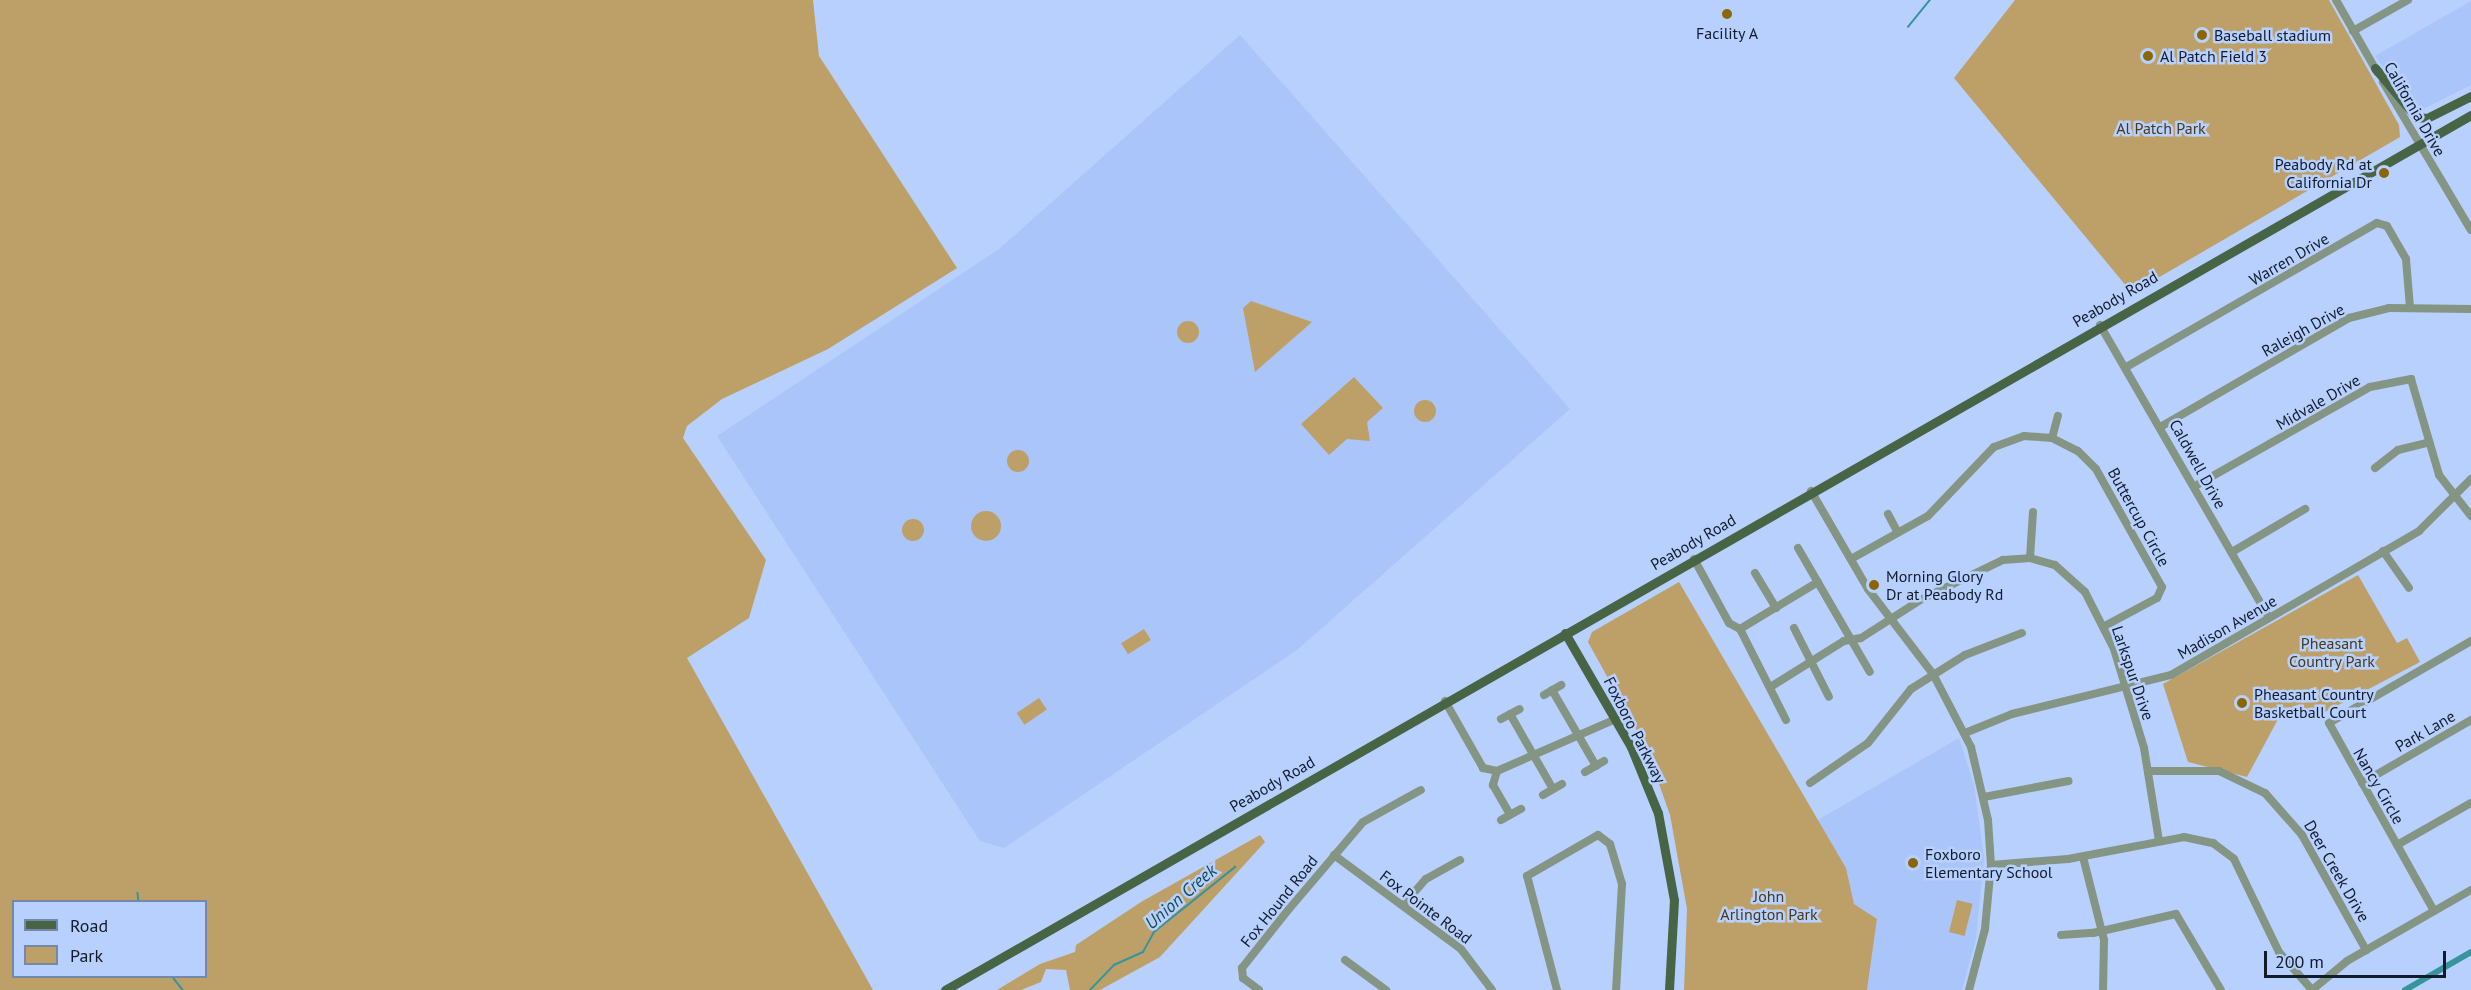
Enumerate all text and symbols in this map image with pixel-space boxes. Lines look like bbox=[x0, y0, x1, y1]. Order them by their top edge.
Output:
marker: Facility A bbox=[1720, 7, 1734, 21]
place label: Facility A bbox=[1695, 23, 1759, 43]
place label: Baseball stadium bbox=[2214, 25, 2331, 45]
marker: Baseball stadium bbox=[2195, 28, 2209, 42]
place label: Al Patch Field 3 bbox=[2160, 46, 2267, 66]
marker: Al Patch Field 3 bbox=[2141, 49, 2155, 63]
street label: California Drive bbox=[2380, 58, 2450, 160]
park label: Al Patch Park bbox=[2116, 118, 2206, 138]
place label: Peabody Rd at California Dr bbox=[2274, 154, 2372, 192]
marker: Peabody Rd at California Dr bbox=[2377, 166, 2391, 180]
street label: Warren Drive bbox=[2246, 229, 2332, 289]
street label: Peabody Road bbox=[2069, 267, 2161, 331]
street label: Raleigh Drive bbox=[2258, 299, 2348, 361]
street label: Midvale Drive bbox=[2272, 370, 2364, 434]
street label: Caldwell Drive bbox=[2166, 416, 2230, 512]
street label: Buttercup Circle bbox=[2104, 464, 2174, 570]
street label: Peabody Road bbox=[1647, 510, 1739, 574]
place label: Morning Glory Dr at Peabody Rd bbox=[1886, 566, 2004, 604]
marker: Morning Glory Dr at Peabody Rd bbox=[1867, 578, 1881, 592]
street label: Madison Avenue bbox=[2174, 591, 2280, 663]
street label: Larkspur Drive bbox=[2108, 623, 2158, 723]
park label: Pheasant Country Park bbox=[2289, 633, 2375, 671]
street label: Foxboro Parkway bbox=[1600, 674, 1670, 786]
place label: Pheasant Country Basketball Court bbox=[2254, 684, 2374, 722]
marker: Pheasant Country Basketball Court bbox=[2235, 696, 2249, 710]
street label: Park Lane bbox=[2391, 706, 2459, 756]
street label: Nancy Circle bbox=[2349, 744, 2409, 828]
street label: Peabody Road bbox=[1226, 752, 1318, 816]
street label: Deer Creek Drive bbox=[2300, 817, 2374, 925]
place label: Foxboro Elementary School bbox=[1925, 844, 2053, 882]
street label: Fox Hound Road bbox=[1236, 851, 1322, 951]
marker: Foxboro Elementary School bbox=[1906, 856, 1920, 870]
water label: Union Creek bbox=[1141, 860, 1221, 934]
street label: Fox Pointe Road bbox=[1376, 866, 1476, 948]
park label: John Arlington Park bbox=[1720, 886, 1818, 924]
legend bbox=[12, 900, 207, 978]
text: Road bbox=[70, 914, 108, 937]
scale bar bbox=[2267, 939, 2448, 977]
text: Park bbox=[70, 944, 103, 967]
text: 200 m bbox=[2275, 950, 2324, 973]

